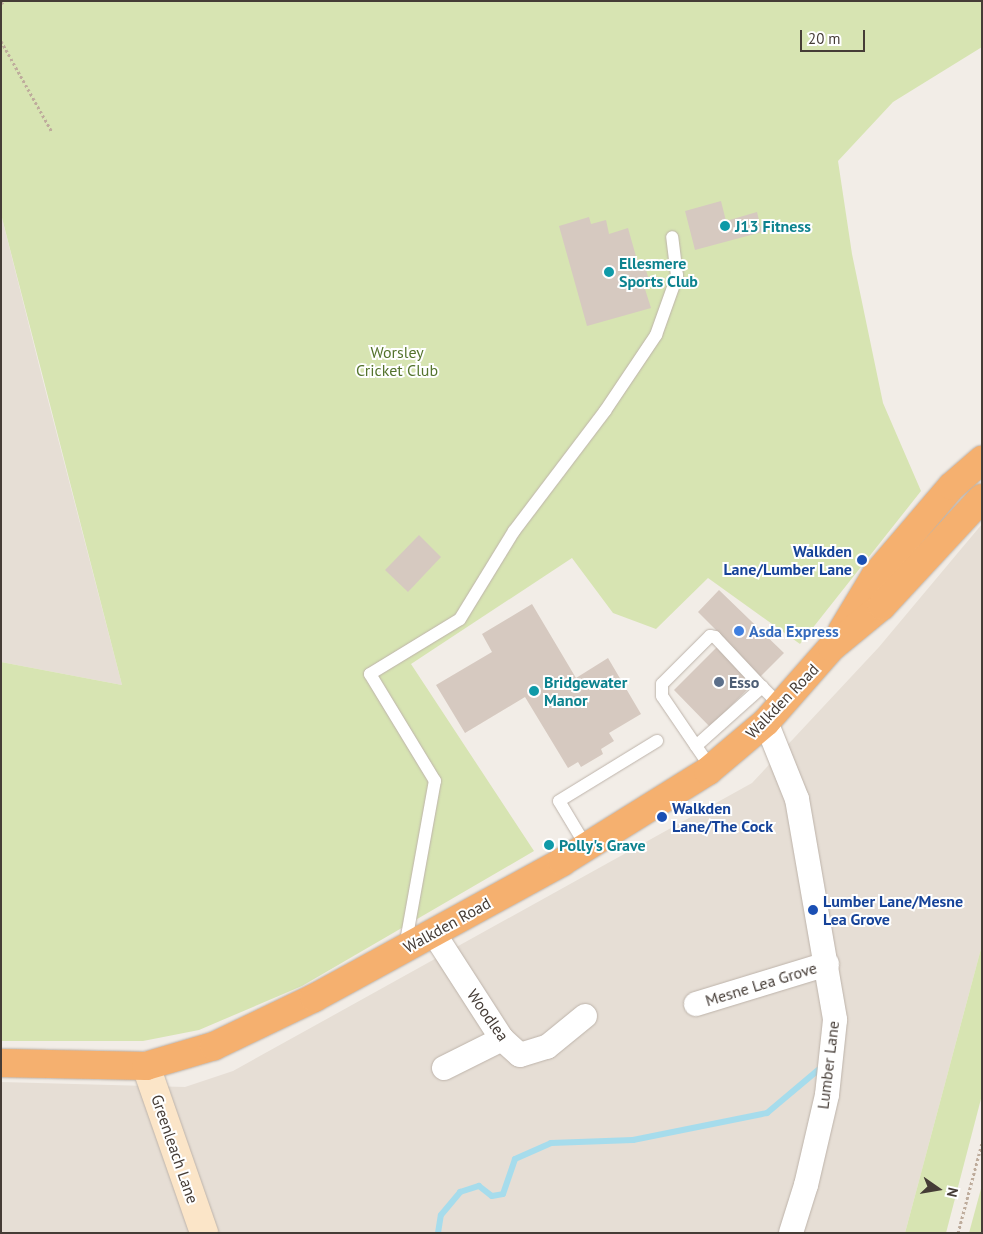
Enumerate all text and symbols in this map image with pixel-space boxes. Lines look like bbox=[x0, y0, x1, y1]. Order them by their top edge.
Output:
scale bar bbox=[803, 20, 868, 52]
text: 20 m bbox=[808, 29, 841, 48]
place label: J13 Fitness bbox=[735, 216, 811, 236]
marker: J13 Fitness bbox=[719, 220, 731, 232]
place label: Ellesmere Sports Club bbox=[619, 253, 698, 291]
marker: Ellesmere Sports Club bbox=[603, 266, 615, 278]
park label: Worsley Cricket Club bbox=[356, 342, 438, 380]
place label: Walkden Lane/Lumber Lane bbox=[723, 541, 852, 579]
marker: Walkden Lane/Lumber Lane bbox=[856, 554, 868, 566]
place label: Asda Express bbox=[749, 621, 839, 641]
marker: Asda Express bbox=[733, 625, 745, 637]
street label: Walkden Road bbox=[742, 660, 822, 742]
place label: Bridgewater Manor bbox=[544, 672, 627, 710]
place label: Esso bbox=[729, 672, 759, 692]
marker: Esso bbox=[713, 676, 725, 688]
marker: Bridgewater Manor bbox=[528, 685, 540, 697]
place label: Walkden Lane/The Cock bbox=[672, 798, 773, 836]
marker: Walkden Lane/The Cock bbox=[656, 811, 668, 823]
place label: Polly's Grave bbox=[559, 835, 646, 855]
marker: Polly's Grave bbox=[543, 839, 555, 851]
place label: Lumber Lane/Mesne Lea Grove bbox=[823, 891, 963, 929]
street label: Walkden Road bbox=[400, 893, 494, 957]
marker: Lumber Lane/Mesne Lea Grove bbox=[807, 904, 819, 916]
street label: Mesne Lea Grove bbox=[703, 958, 819, 1010]
street label: Woodlea bbox=[463, 985, 513, 1045]
street label: Lumber Lane bbox=[813, 1020, 843, 1110]
street label: Greenleach Lane bbox=[147, 1092, 203, 1206]
north arrow bbox=[913, 1164, 963, 1214]
text: N bbox=[943, 1186, 962, 1199]

